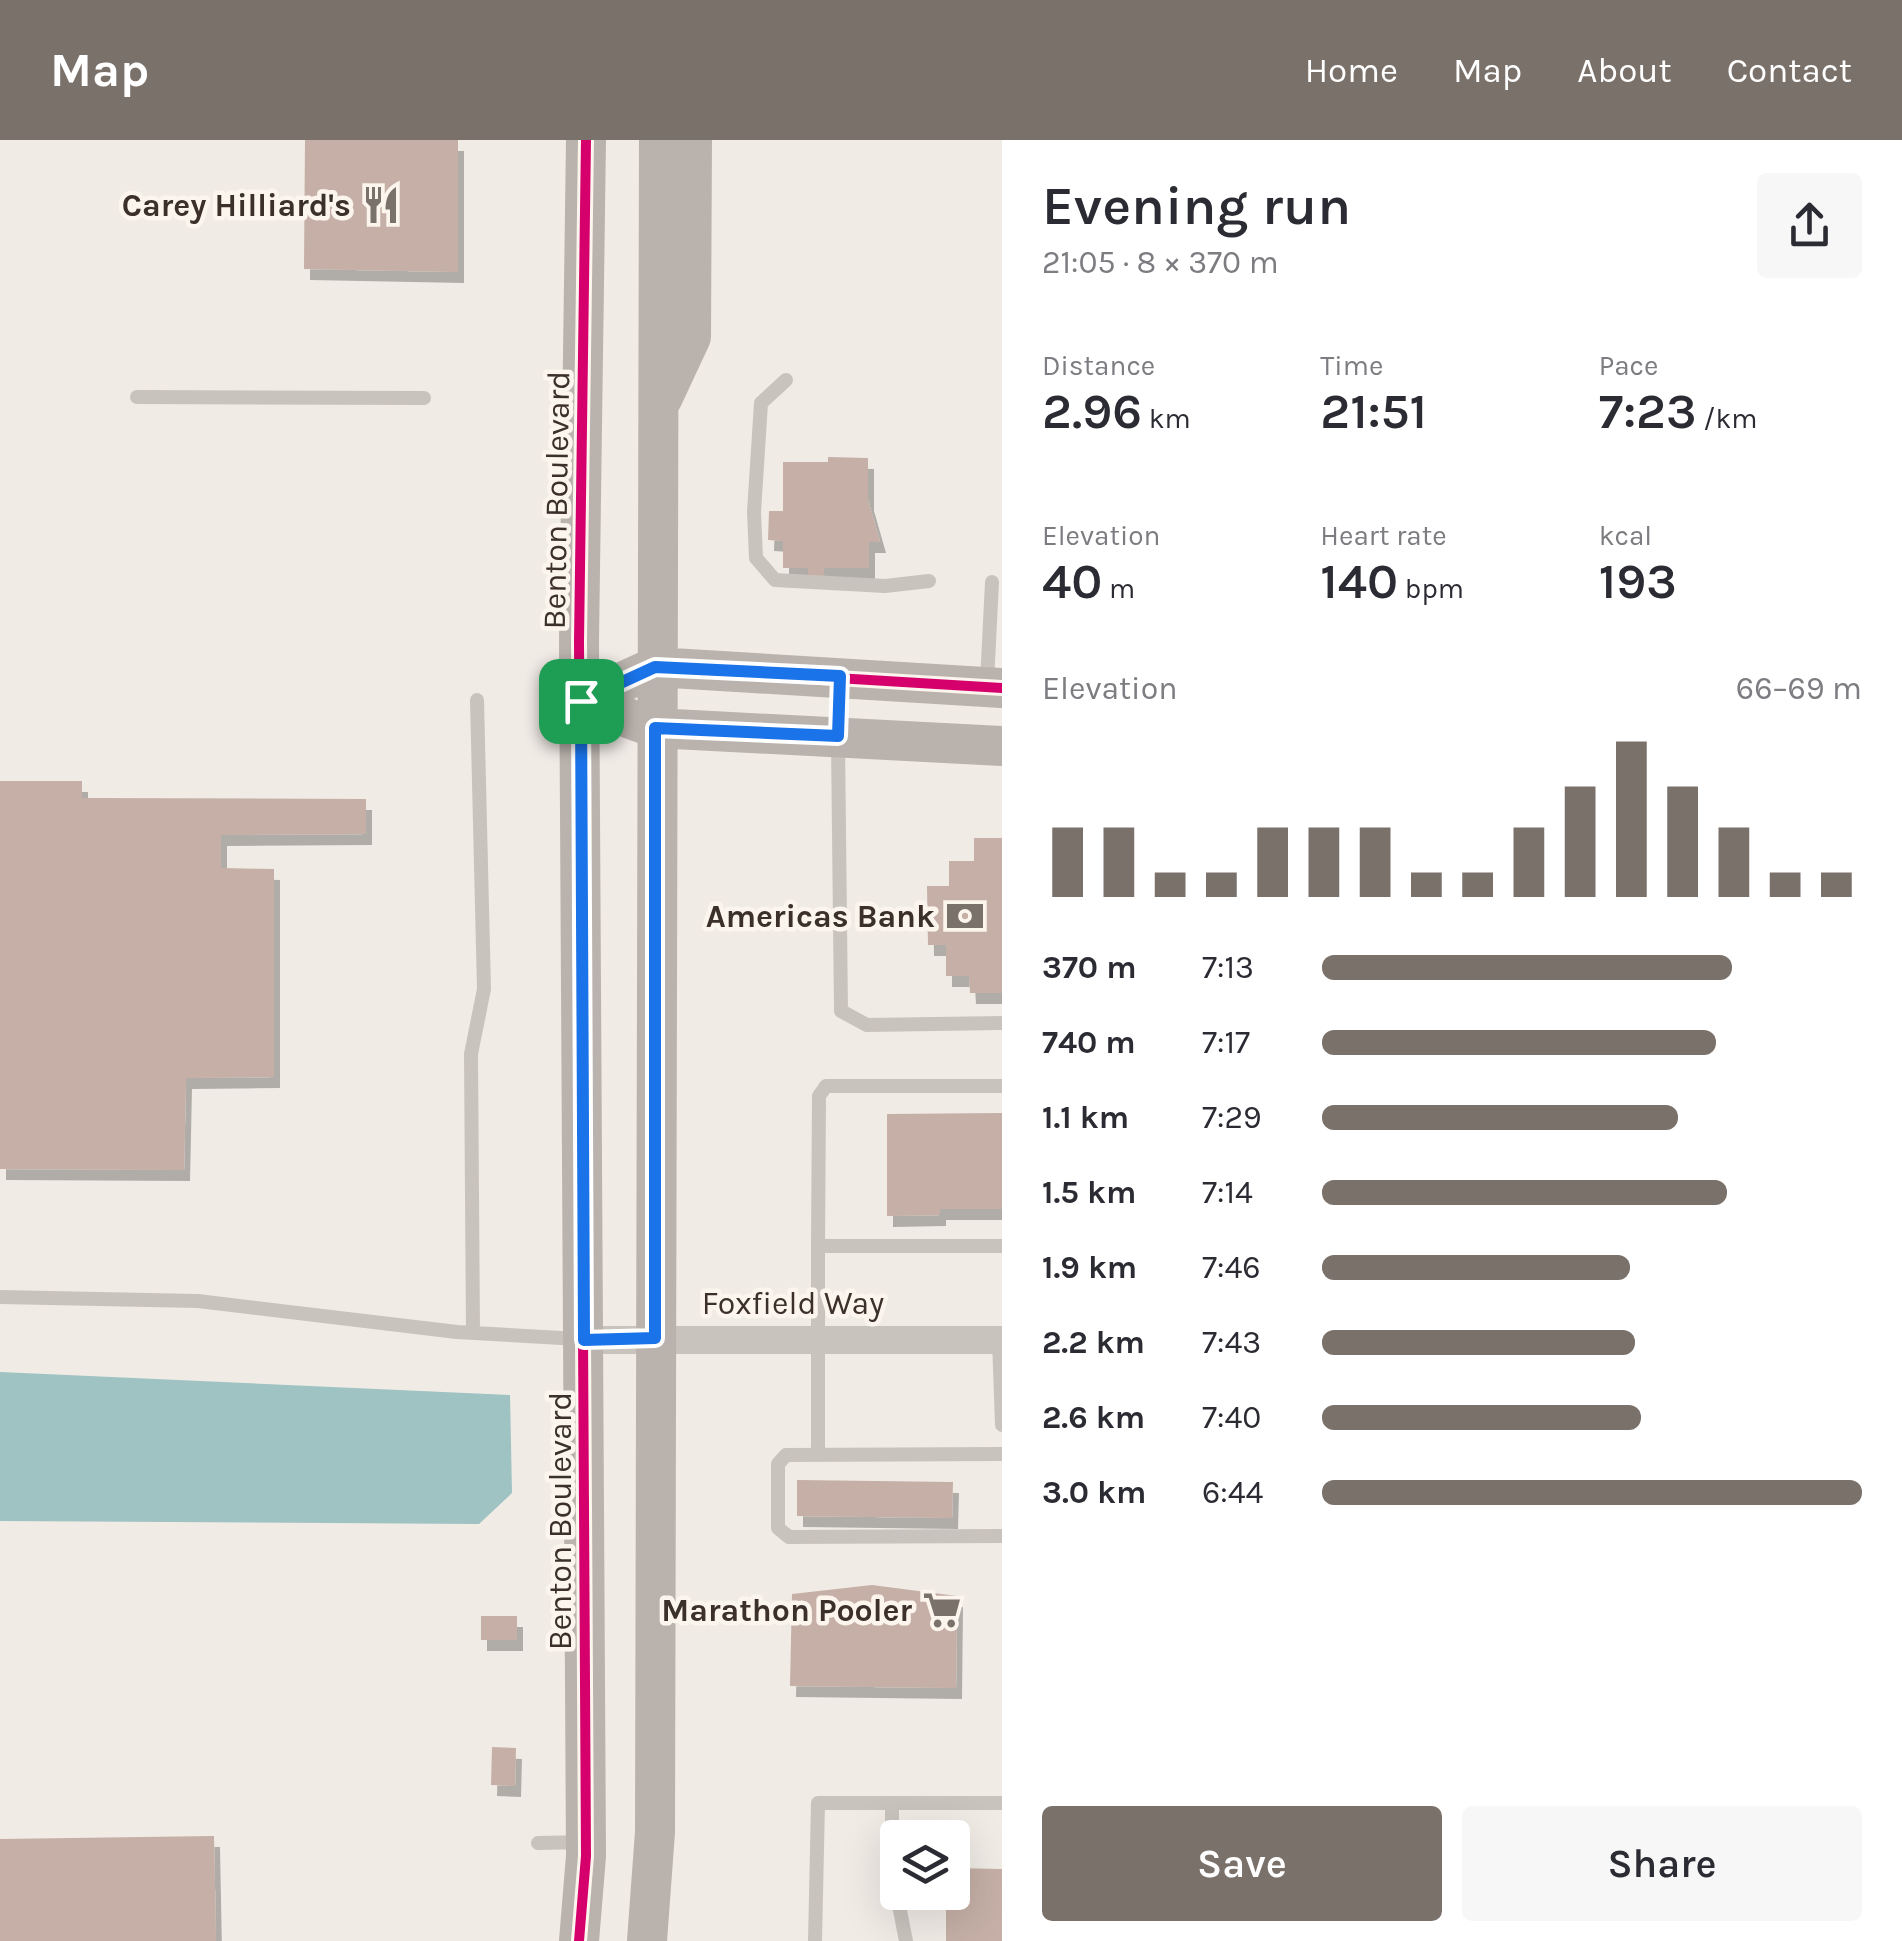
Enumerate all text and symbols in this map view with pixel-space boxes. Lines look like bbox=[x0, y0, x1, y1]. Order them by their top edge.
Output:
text: Map bbox=[50, 42, 149, 98]
text: Home bbox=[1305, 50, 1398, 91]
text: Map bbox=[1453, 50, 1522, 91]
text: About bbox=[1577, 50, 1672, 91]
text: Contact bbox=[1727, 50, 1852, 91]
button: share bbox=[1757, 173, 1862, 278]
text: Evening run bbox=[1042, 174, 1351, 238]
restaurant icon: Carey Hilliard's bbox=[360, 184, 402, 226]
place label: Carey Hilliard's bbox=[122, 187, 351, 224]
text: 21:05 · 8 × 370 m bbox=[1042, 244, 1279, 281]
text: Distance bbox=[1042, 349, 1155, 382]
text: Time bbox=[1320, 349, 1383, 382]
text: Pace bbox=[1599, 349, 1658, 382]
street label: Benton Boulevard bbox=[536, 370, 577, 630]
text: 2.96 bbox=[1042, 382, 1142, 441]
text: 21:51 bbox=[1320, 382, 1427, 441]
text: 7:23 bbox=[1599, 382, 1697, 441]
text: km bbox=[1142, 402, 1191, 435]
text: /km bbox=[1697, 402, 1757, 435]
text: Elevation bbox=[1042, 519, 1161, 552]
text: Heart rate bbox=[1320, 519, 1447, 552]
text: kcal bbox=[1599, 519, 1652, 552]
text: 40 bbox=[1042, 552, 1102, 611]
text: 140 bbox=[1320, 552, 1398, 611]
text: 193 bbox=[1599, 552, 1677, 611]
text: m bbox=[1102, 572, 1135, 605]
text: bpm bbox=[1398, 572, 1464, 605]
pin bbox=[539, 659, 624, 744]
text: Elevation bbox=[1042, 670, 1177, 707]
text: 66–69 m bbox=[1736, 670, 1862, 707]
icon: arrive bbox=[554, 674, 609, 729]
bank icon: Americas Bank bbox=[944, 895, 986, 937]
place label: Americas Bank bbox=[706, 898, 935, 935]
text: 370 m bbox=[1042, 949, 1137, 986]
text: 7:13 bbox=[1202, 949, 1254, 986]
text: 740 m bbox=[1042, 1024, 1136, 1061]
text: 7:17 bbox=[1202, 1024, 1250, 1061]
text: 1.1 km bbox=[1042, 1099, 1129, 1136]
text: 7:29 bbox=[1202, 1099, 1262, 1136]
text: 1.5 km bbox=[1042, 1174, 1136, 1211]
text: 7:14 bbox=[1202, 1174, 1253, 1211]
text: 1.9 km bbox=[1042, 1249, 1137, 1286]
text: 7:46 bbox=[1202, 1249, 1261, 1286]
street label: Foxfield Way bbox=[702, 1285, 884, 1322]
text: 2.2 km bbox=[1042, 1324, 1145, 1361]
text: 7:43 bbox=[1202, 1324, 1261, 1361]
street label: Benton Boulevard bbox=[542, 1392, 579, 1650]
text: 2.6 km bbox=[1042, 1399, 1145, 1436]
text: 7:40 bbox=[1202, 1399, 1261, 1436]
text: 3.0 km bbox=[1042, 1474, 1146, 1511]
text: 6:44 bbox=[1202, 1474, 1263, 1511]
supermarket icon: Marathon Pooler bbox=[921, 1589, 963, 1631]
place label: Marathon Pooler bbox=[661, 1592, 912, 1629]
button: Save bbox=[1042, 1806, 1442, 1921]
button: Share bbox=[1462, 1806, 1862, 1921]
map controls bbox=[880, 1820, 970, 1910]
button: layers bbox=[880, 1820, 970, 1910]

